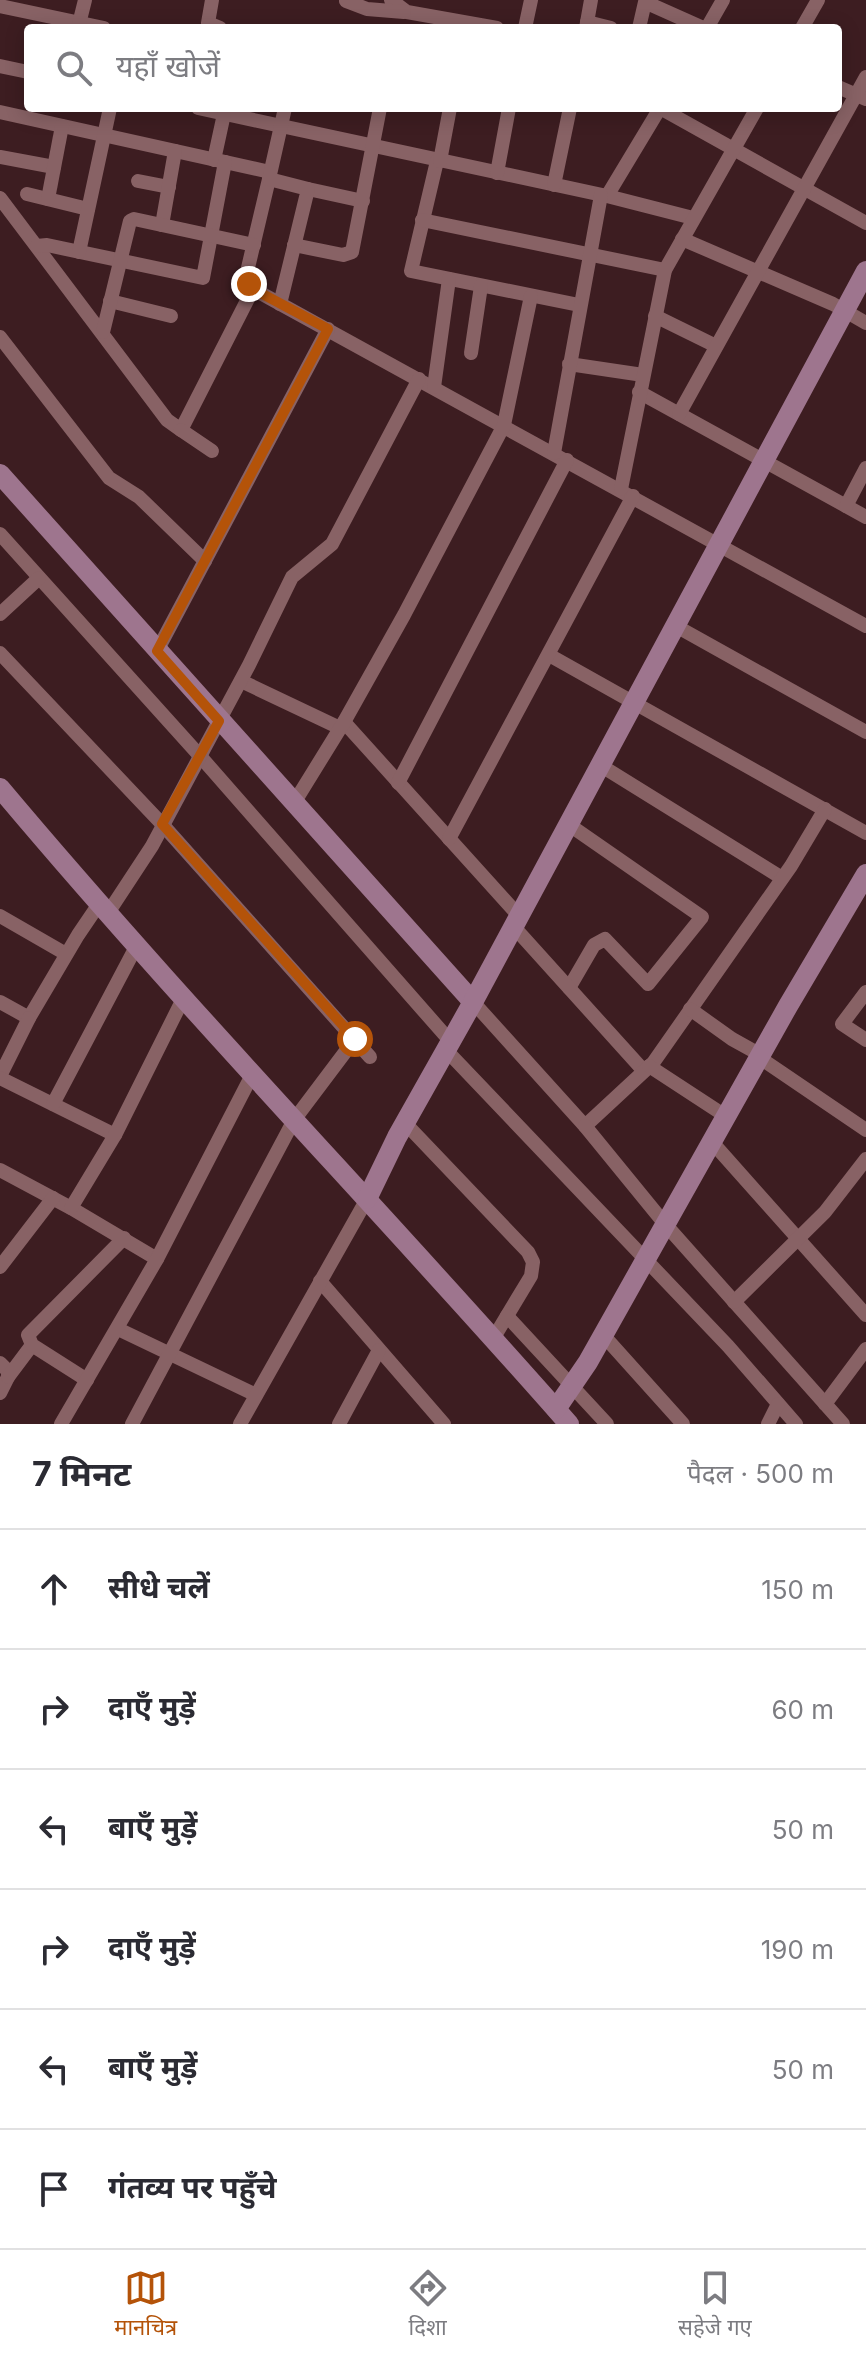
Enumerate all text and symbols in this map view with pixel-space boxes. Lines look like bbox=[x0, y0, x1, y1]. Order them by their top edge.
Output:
search box bbox=[24, 24, 842, 112]
icon: search bbox=[52, 46, 96, 90]
text: यहाँ खोजें bbox=[116, 48, 220, 84]
route end bbox=[231, 266, 267, 302]
route start bbox=[337, 1021, 373, 1057]
text: 7 मिनट bbox=[32, 1453, 131, 1494]
text: पैदल · 500 m bbox=[687, 1458, 834, 1489]
icon: ahead bbox=[32, 1567, 76, 1611]
text: सीधे चलें bbox=[108, 1569, 210, 1605]
text: 150 m bbox=[761, 1574, 834, 1605]
icon: right bbox=[32, 1687, 76, 1731]
text: दाएँ मुड़ें bbox=[108, 1689, 196, 1725]
text: 60 m bbox=[771, 1694, 834, 1725]
icon: left bbox=[32, 1807, 76, 1851]
text: बाएँ मुड़ें bbox=[108, 1809, 197, 1845]
text: 50 m bbox=[772, 1814, 834, 1845]
icon: right bbox=[32, 1927, 76, 1971]
text: दाएँ मुड़ें bbox=[108, 1929, 196, 1965]
text: 190 m bbox=[761, 1934, 834, 1965]
icon: left bbox=[32, 2047, 76, 2091]
text: बाएँ मुड़ें bbox=[108, 2049, 197, 2085]
text: 50 m bbox=[772, 2054, 834, 2085]
icon: arrive bbox=[32, 2167, 76, 2211]
text: गंतव्य पर पहुँचे bbox=[108, 2169, 276, 2205]
tab: मानचित्र bbox=[114, 2266, 177, 2344]
tab: दिशा bbox=[406, 2266, 450, 2344]
tab: सहेजे गए bbox=[678, 2266, 752, 2344]

